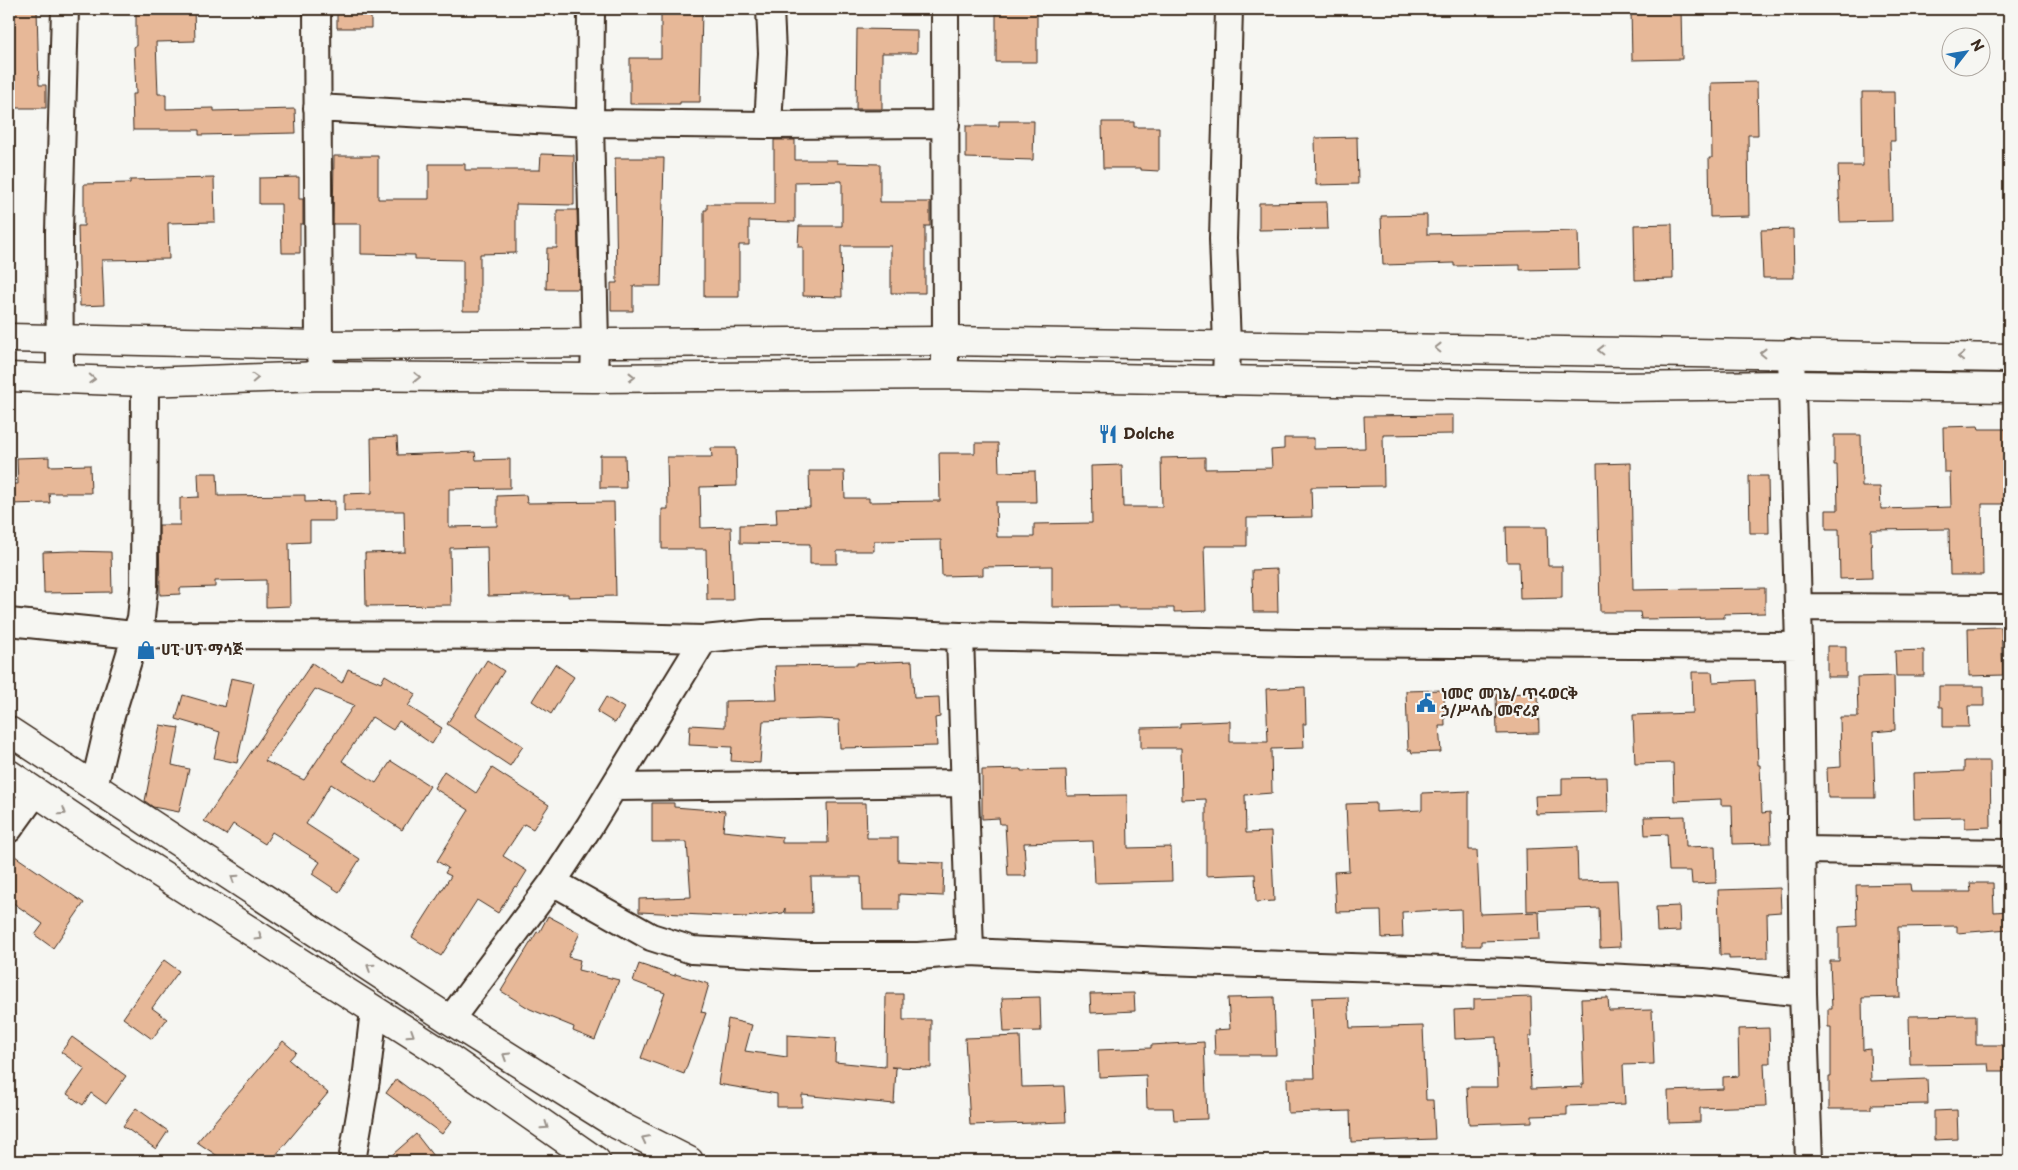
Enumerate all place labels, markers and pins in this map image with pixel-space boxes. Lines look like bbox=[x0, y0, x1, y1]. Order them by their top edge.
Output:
place label: Dolche bbox=[1123, 421, 1174, 444]
restaurant icon: Dolche bbox=[1097, 423, 1119, 445]
place label: ሀፒ ሀፕ ማሳጅ bbox=[161, 637, 244, 660]
shop icon: ሀፒ ሀፕ ማሳጅ bbox=[135, 639, 157, 661]
place label: ነመሮ መገኔ/ ጥሩወርቅ ኃ/ሥላሴ መኖሪያ bbox=[1441, 681, 1578, 721]
public building icon: ነመሮ መገኔ/ ጥሩወርቅ ኃ/ሥላሴ መኖሪያ bbox=[1415, 692, 1437, 714]

